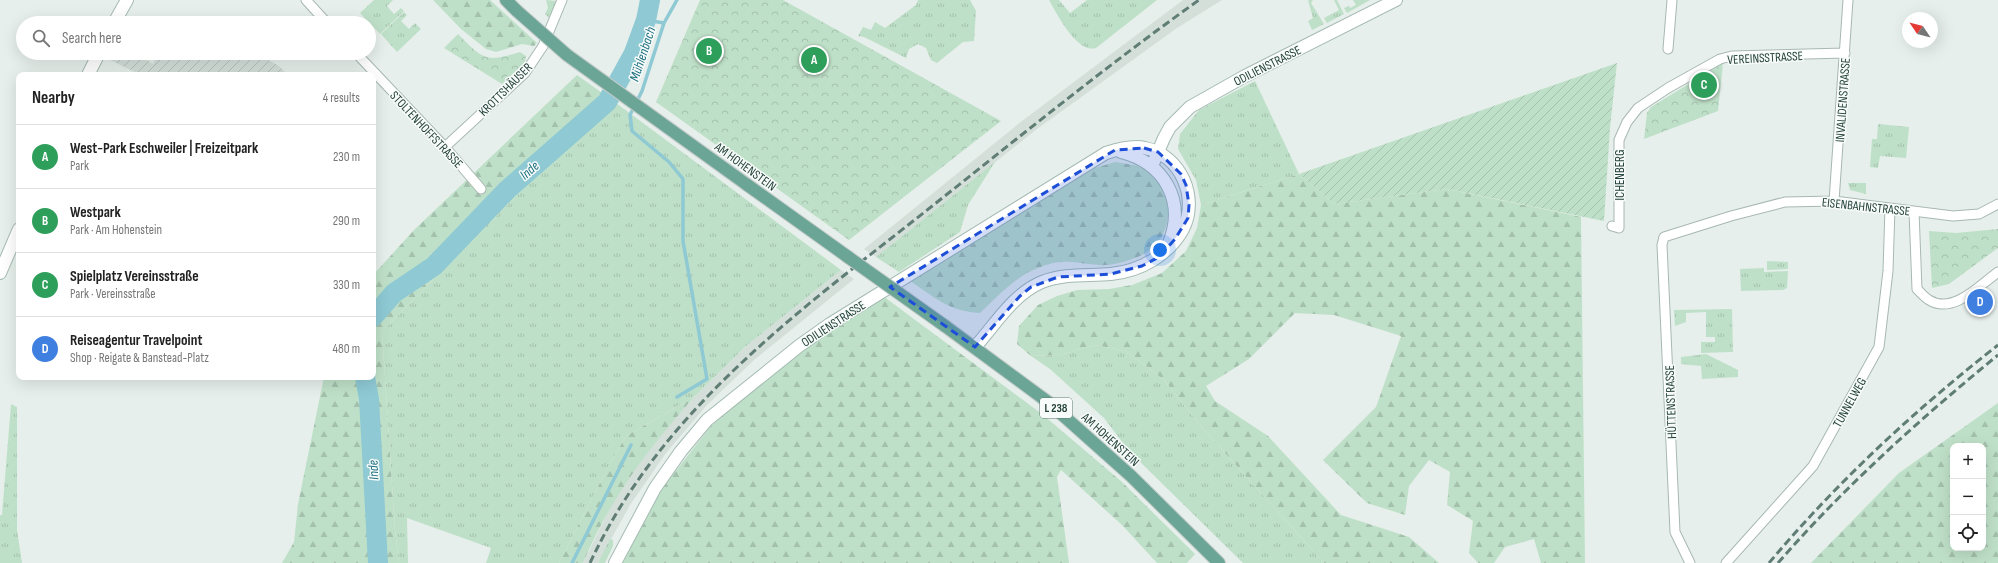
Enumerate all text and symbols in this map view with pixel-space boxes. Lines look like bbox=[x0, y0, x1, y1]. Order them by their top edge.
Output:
north arrow bbox=[1902, 12, 1938, 48]
search box bbox=[16, 16, 376, 60]
water label: Mühlenbach bbox=[626, 25, 659, 84]
icon: search bbox=[30, 27, 52, 49]
text: Search here bbox=[62, 29, 122, 48]
pin: B bbox=[696, 36, 722, 66]
street label: ODILIENSTRASSE bbox=[1231, 42, 1304, 90]
pin: A bbox=[801, 45, 827, 75]
street label: VEREINSSTRASSE bbox=[1727, 48, 1803, 68]
street label: INVALIDENSTRASSE bbox=[1832, 57, 1854, 143]
street label: KROTTSHÄUSER bbox=[475, 59, 536, 120]
pin: C bbox=[1691, 70, 1717, 100]
text: Nearby bbox=[32, 88, 75, 108]
street label: STOLTENHOFFSTRASSE bbox=[386, 88, 466, 172]
text: 4 results bbox=[323, 90, 360, 106]
street label: AM HOHENSTEIN bbox=[711, 138, 779, 195]
text: West-Park Eschweiler | Freizeitpark bbox=[70, 139, 258, 158]
text: A bbox=[42, 149, 48, 165]
text: 230 m bbox=[333, 149, 360, 165]
street label: ICHENBERG bbox=[1612, 149, 1628, 201]
water label: Inde bbox=[516, 157, 543, 183]
text: Park bbox=[70, 158, 89, 174]
street label: EISENBAHNSTRASSE bbox=[1821, 194, 1911, 220]
text: Westpark bbox=[70, 203, 121, 222]
text: B bbox=[42, 213, 48, 229]
text: 290 m bbox=[333, 213, 360, 229]
text: Park · Am Hohenstein bbox=[70, 222, 162, 238]
your location bbox=[1150, 240, 1170, 260]
text: Spielplatz Vereinsstraße bbox=[70, 267, 199, 286]
text: C bbox=[42, 277, 48, 293]
text: 330 m bbox=[333, 277, 360, 293]
text: Park · Vereinsstraße bbox=[70, 286, 156, 302]
pin: D bbox=[1967, 287, 1993, 317]
street label: ODILIENSTRASSE bbox=[798, 297, 869, 351]
text: Reiseagentur Travelpoint bbox=[70, 331, 202, 350]
text: D bbox=[42, 341, 48, 357]
text: 480 m bbox=[333, 341, 360, 357]
text: Shop · Reigate & Banstead-Platz bbox=[70, 350, 209, 366]
street label: HÜTTENSTRASSE bbox=[1661, 365, 1680, 439]
street label: TUNNELWEG bbox=[1830, 375, 1870, 430]
road number: L 238 bbox=[1040, 398, 1072, 418]
street label: AM HOHENSTEIN bbox=[1077, 409, 1143, 470]
map controls bbox=[1950, 443, 1986, 551]
button: + bbox=[1950, 443, 1986, 479]
water label: Inde bbox=[364, 459, 383, 480]
button: − bbox=[1950, 479, 1986, 515]
button: locate bbox=[1950, 515, 1986, 551]

